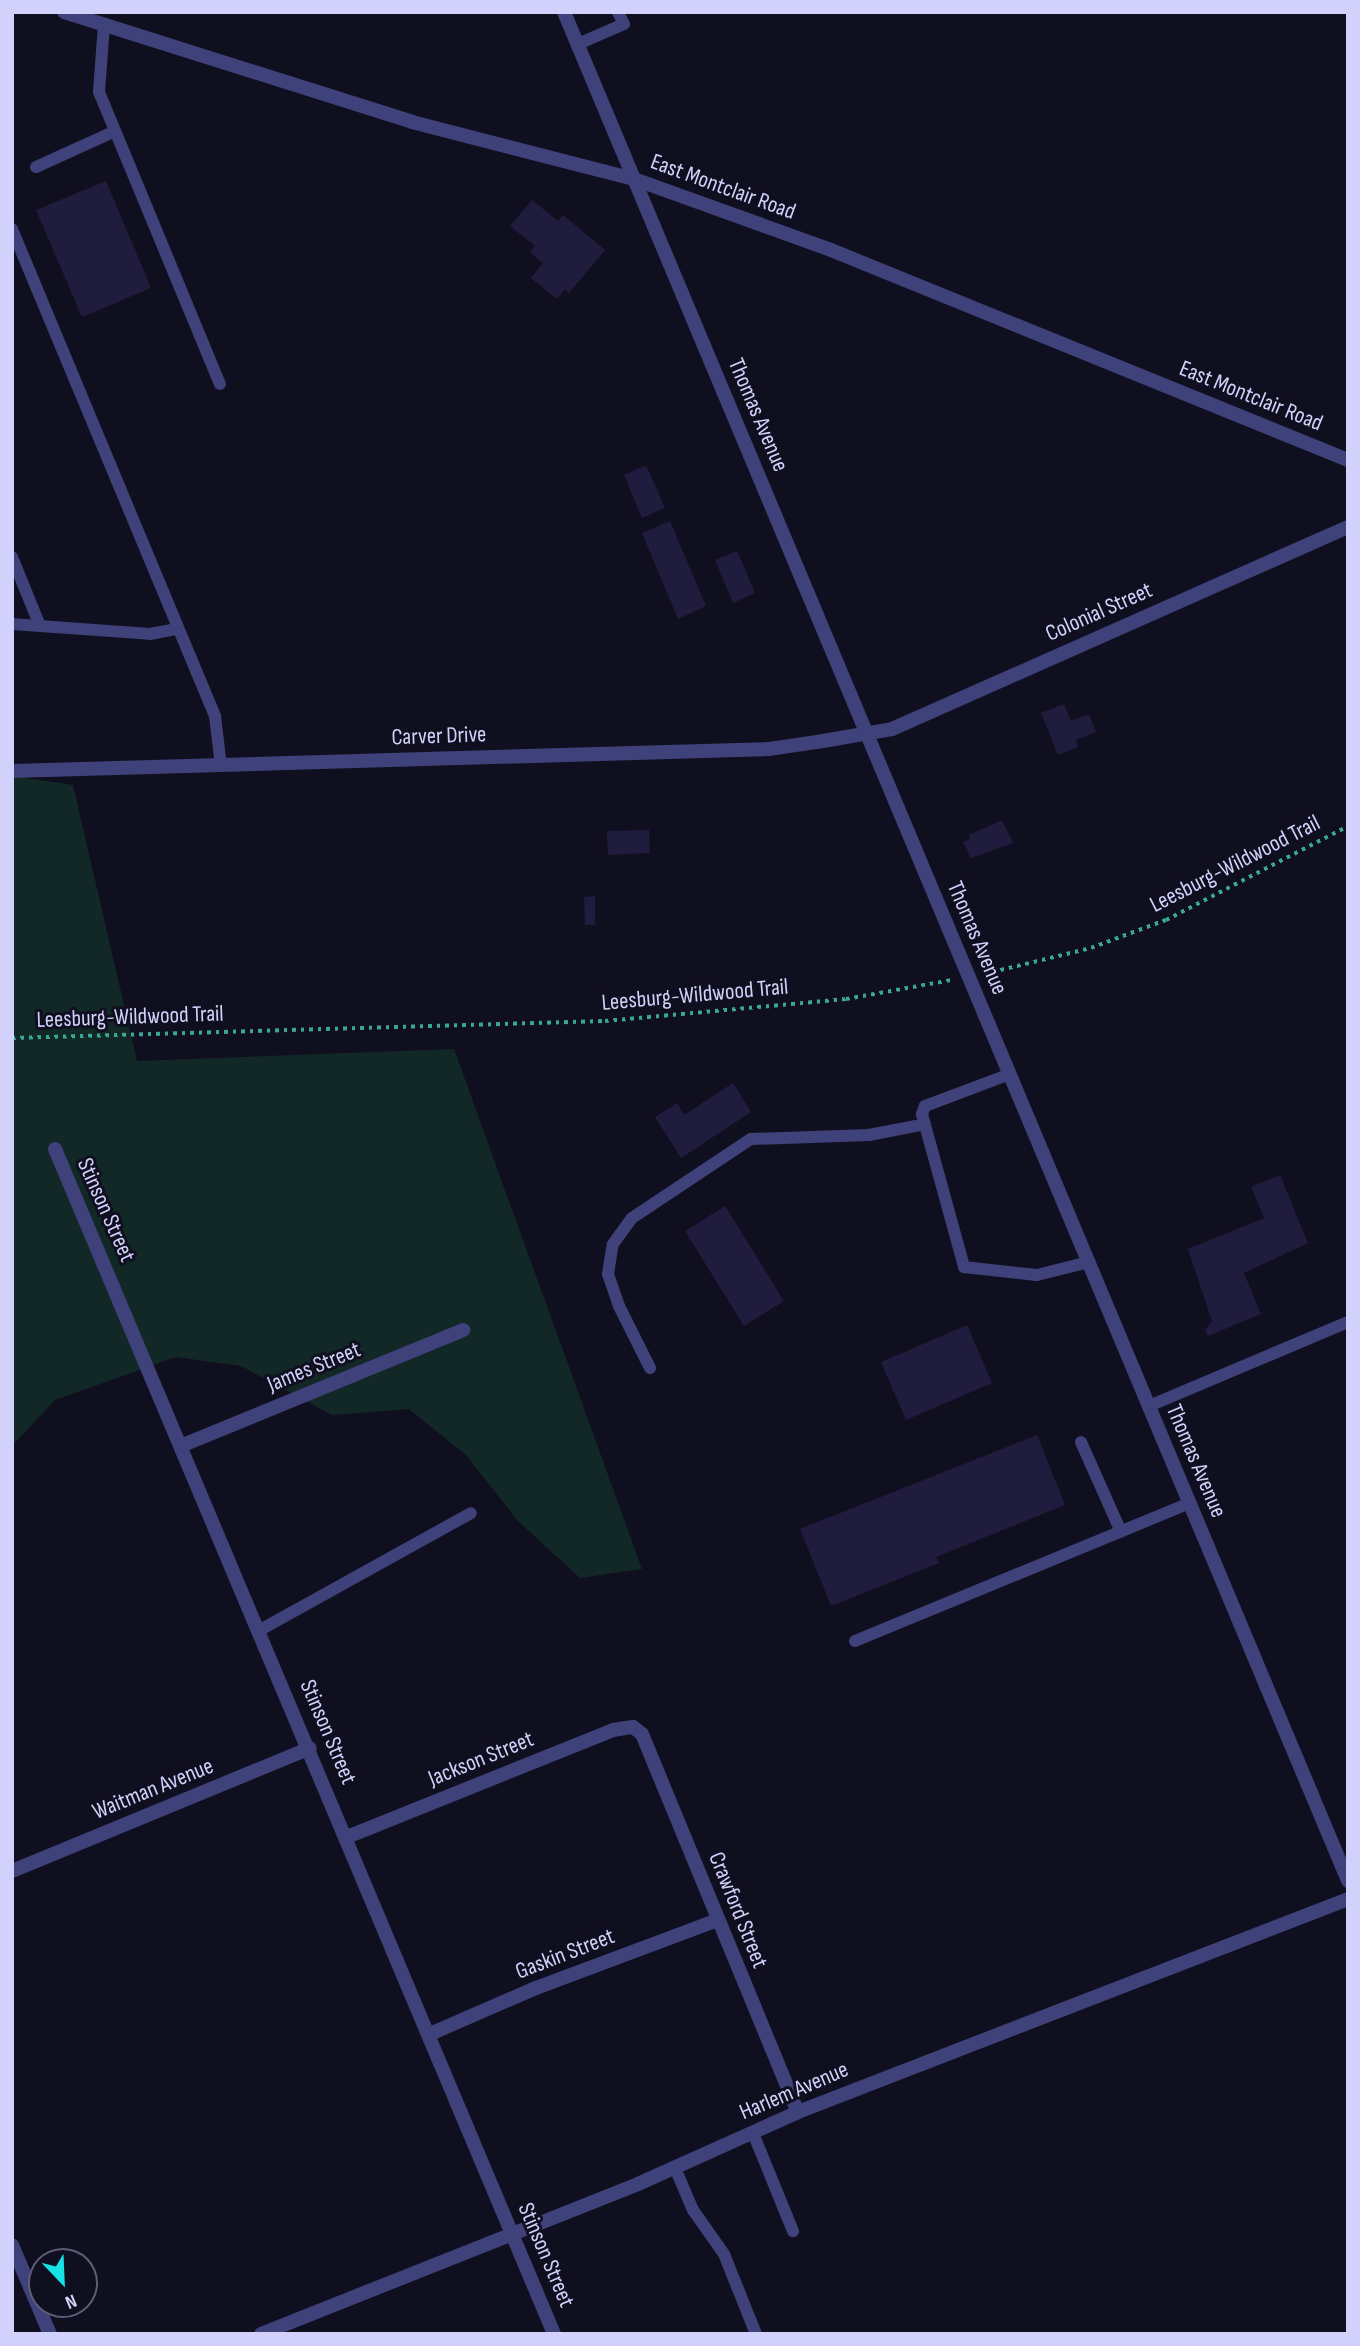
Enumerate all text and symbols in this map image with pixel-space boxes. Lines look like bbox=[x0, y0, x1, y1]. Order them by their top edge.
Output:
street label: East Montclair Road bbox=[647, 148, 799, 226]
street label: Thomas Avenue bbox=[722, 354, 794, 476]
street label: East Montclair Road bbox=[1175, 355, 1327, 437]
street label: Colonial Street bbox=[1041, 576, 1157, 648]
street label: Carver Drive bbox=[391, 721, 487, 751]
street label: Leesburg-Wildwood Trail bbox=[1145, 809, 1325, 919]
street label: Thomas Avenue bbox=[941, 877, 1013, 999]
street label: Leesburg-Wildwood Trail bbox=[601, 973, 789, 1017]
street label: Leesburg-Wildwood Trail bbox=[36, 1000, 224, 1034]
street label: Stinson Street bbox=[71, 1154, 141, 1266]
street label: James Street bbox=[263, 1336, 365, 1398]
street label: Thomas Avenue bbox=[1160, 1400, 1232, 1522]
street label: Stinson Street bbox=[294, 1676, 362, 1788]
street label: Jackson Street bbox=[424, 1725, 538, 1793]
street label: Waitman Avenue bbox=[89, 1752, 217, 1826]
street label: Crawford Street bbox=[702, 1848, 774, 1972]
street label: Gaskin Street bbox=[512, 1923, 618, 1985]
street label: Harlem Avenue bbox=[736, 2056, 852, 2126]
street label: Stinson Street bbox=[512, 2199, 580, 2311]
north arrow bbox=[28, 2248, 98, 2318]
text: N bbox=[61, 2288, 80, 2314]

